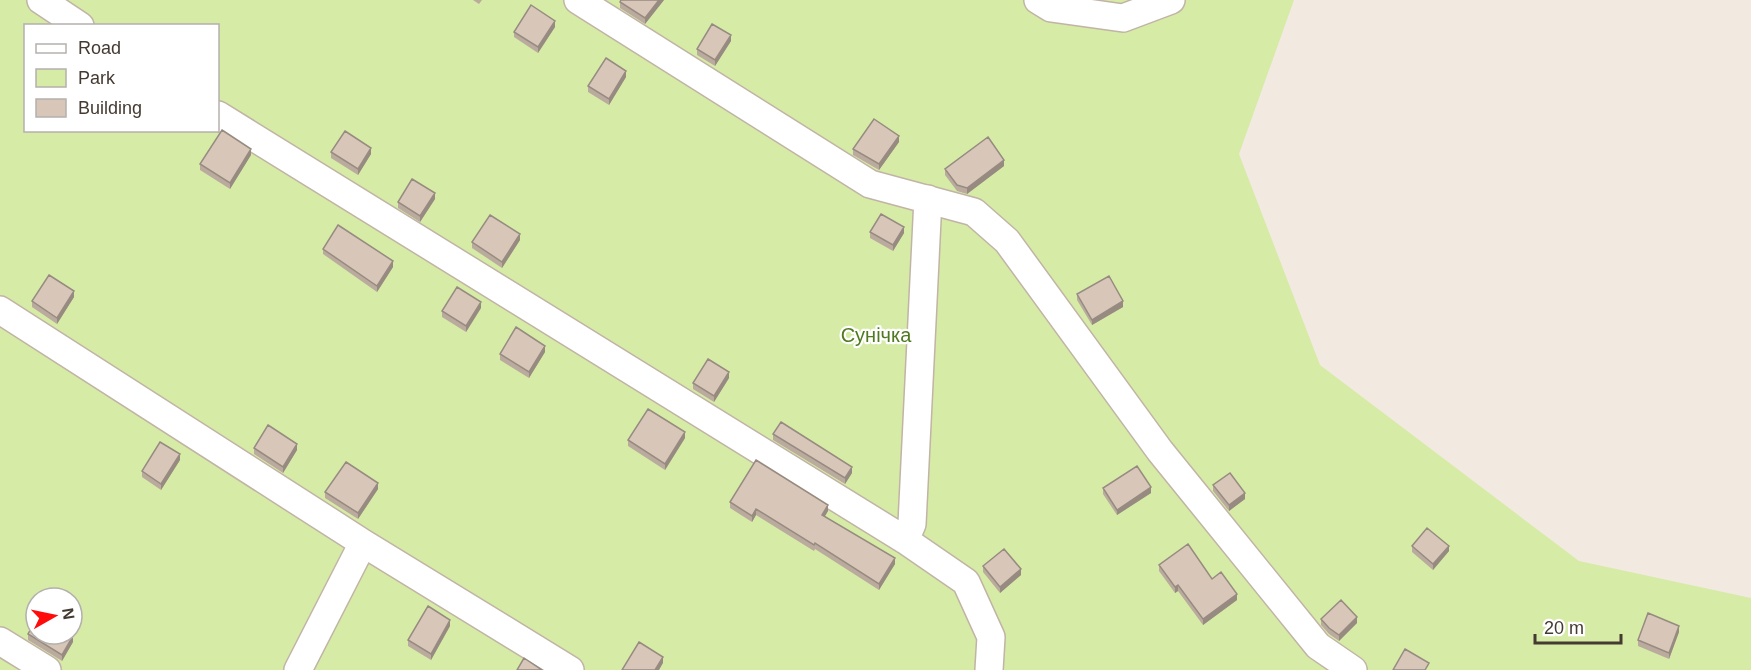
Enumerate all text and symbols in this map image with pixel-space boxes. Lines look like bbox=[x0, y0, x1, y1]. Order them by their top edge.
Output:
legend bbox=[24, 24, 219, 132]
text: Road bbox=[78, 38, 121, 58]
text: Park bbox=[78, 68, 116, 88]
text: Building bbox=[78, 98, 142, 118]
park label: Сунічка bbox=[841, 324, 912, 346]
north arrow bbox=[24, 586, 84, 646]
text: N bbox=[59, 607, 78, 621]
scale bar bbox=[1535, 607, 1620, 645]
text: 20 m bbox=[1544, 618, 1584, 638]

